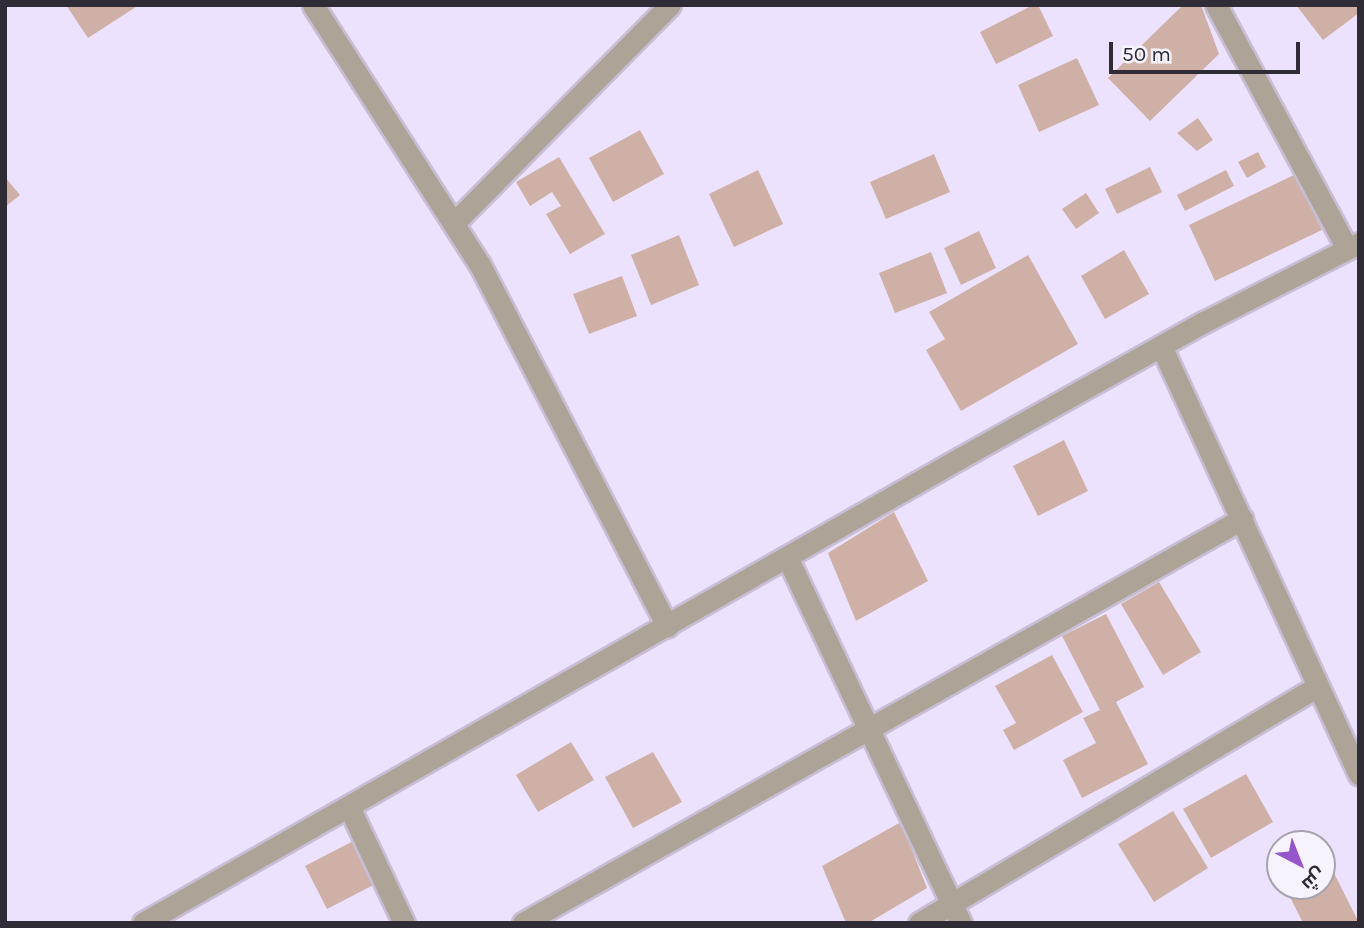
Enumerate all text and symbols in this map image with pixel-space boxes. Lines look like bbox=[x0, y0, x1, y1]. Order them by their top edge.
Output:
scale bar bbox=[1112, 28, 1303, 72]
text: 50 m bbox=[1122, 42, 1171, 66]
north arrow bbox=[1266, 830, 1336, 900]
text: ش bbox=[1297, 863, 1330, 895]

